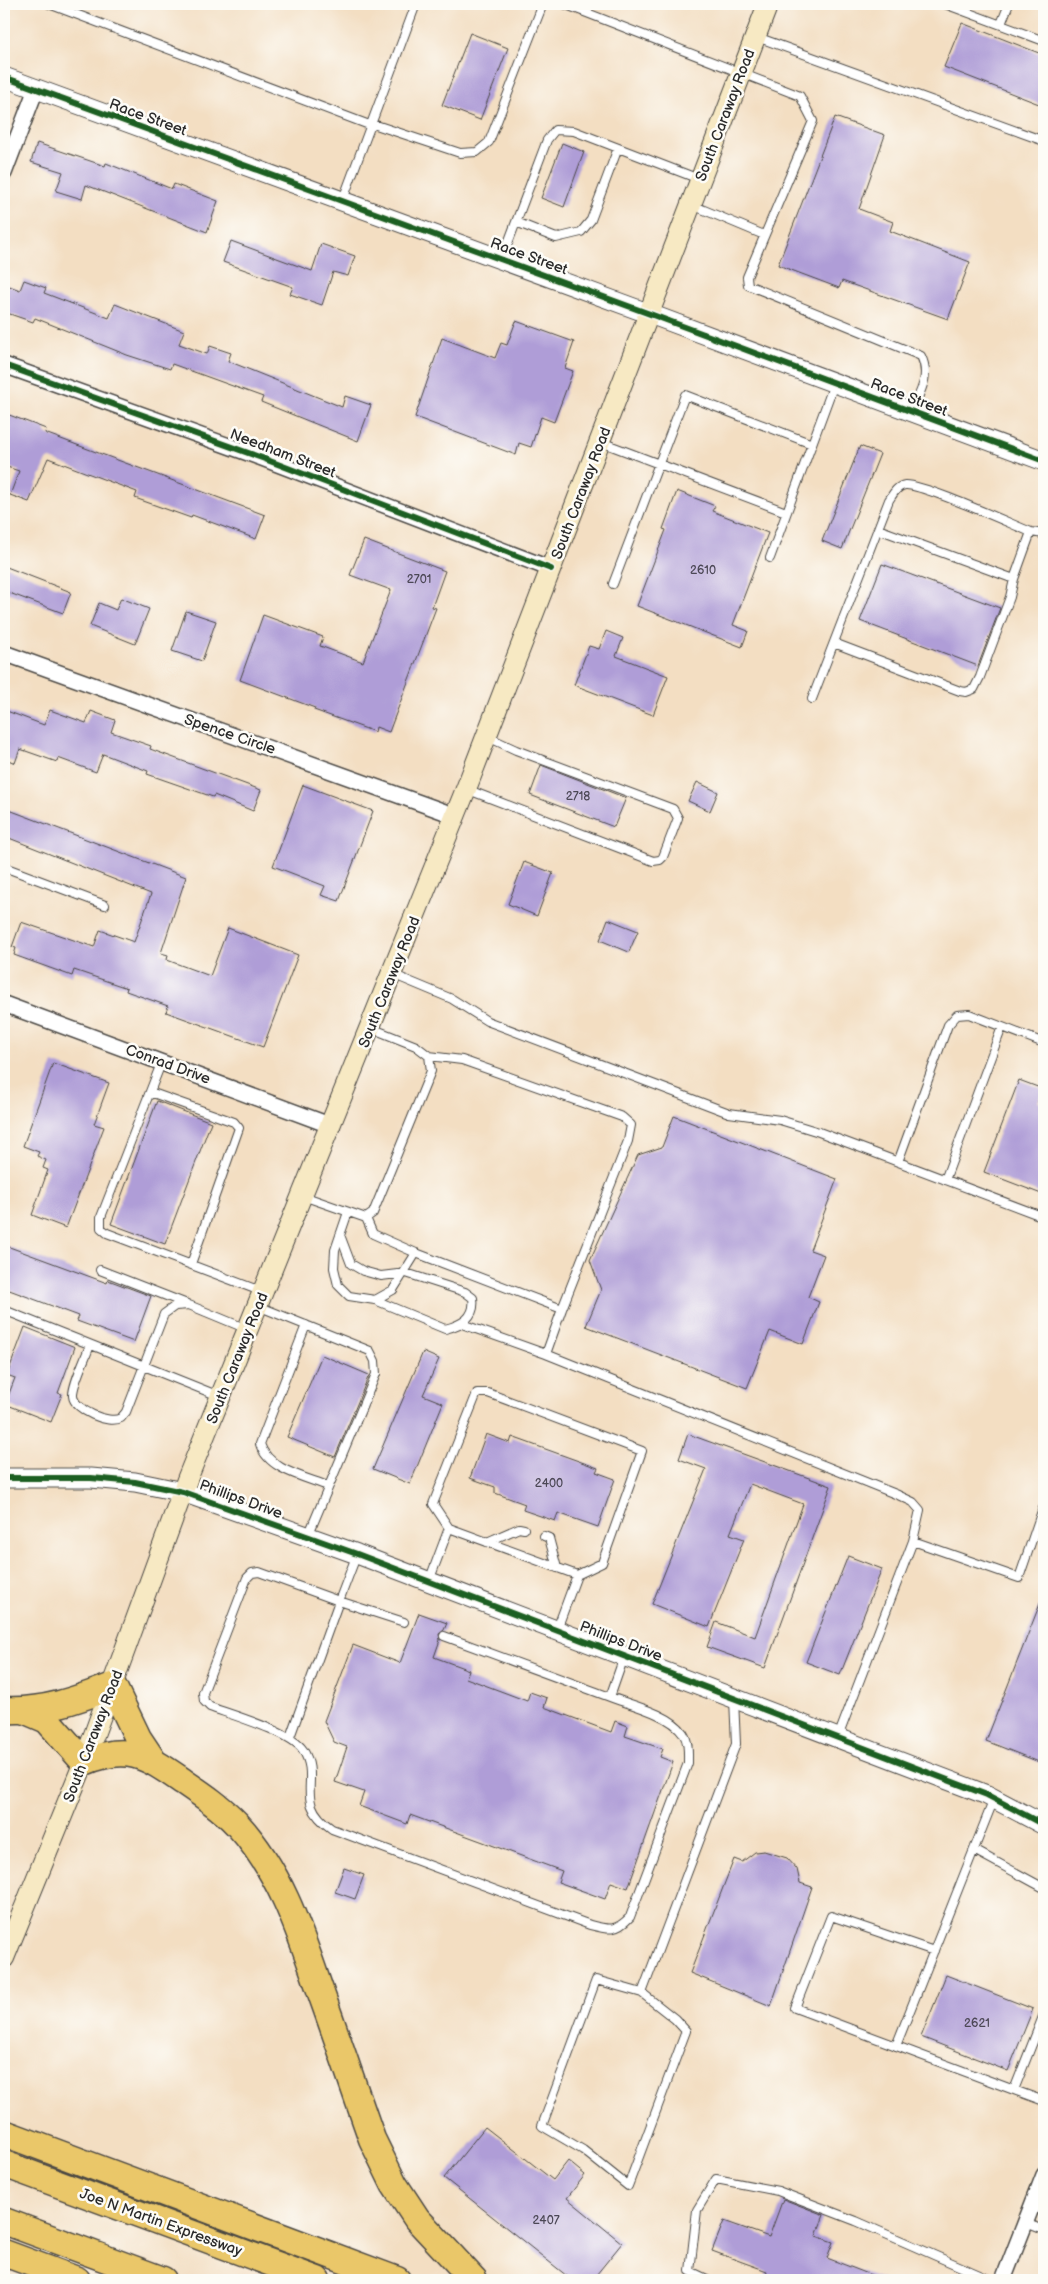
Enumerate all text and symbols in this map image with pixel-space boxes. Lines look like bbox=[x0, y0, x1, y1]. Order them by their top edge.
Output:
street label: South Caraway Road bbox=[691, 46, 759, 184]
street label: Race Street bbox=[107, 95, 189, 140]
street label: Race Street bbox=[488, 234, 570, 279]
street label: Race Street bbox=[868, 374, 950, 421]
street label: South Caraway Road bbox=[547, 424, 615, 562]
street label: Needham Street bbox=[227, 425, 339, 483]
house number: 2610 bbox=[690, 563, 716, 578]
house number: 2701 bbox=[407, 572, 431, 587]
street label: Spence Circle bbox=[182, 710, 278, 759]
house number: 2718 bbox=[566, 789, 590, 804]
street label: South Caraway Road bbox=[354, 914, 425, 1051]
street label: Conrad Drive bbox=[123, 1040, 213, 1089]
street label: South Caraway Road bbox=[202, 1290, 273, 1427]
street label: Phillips Drive bbox=[197, 1476, 285, 1523]
house number: 2400 bbox=[535, 1476, 563, 1491]
street label: Phillips Drive bbox=[577, 1617, 665, 1666]
street label: South Caraway Road bbox=[59, 1667, 127, 1805]
house number: 2621 bbox=[964, 2016, 990, 2031]
street label: Joe N Martin Expressway bbox=[77, 2184, 245, 2261]
house number: 2407 bbox=[532, 2213, 560, 2228]

